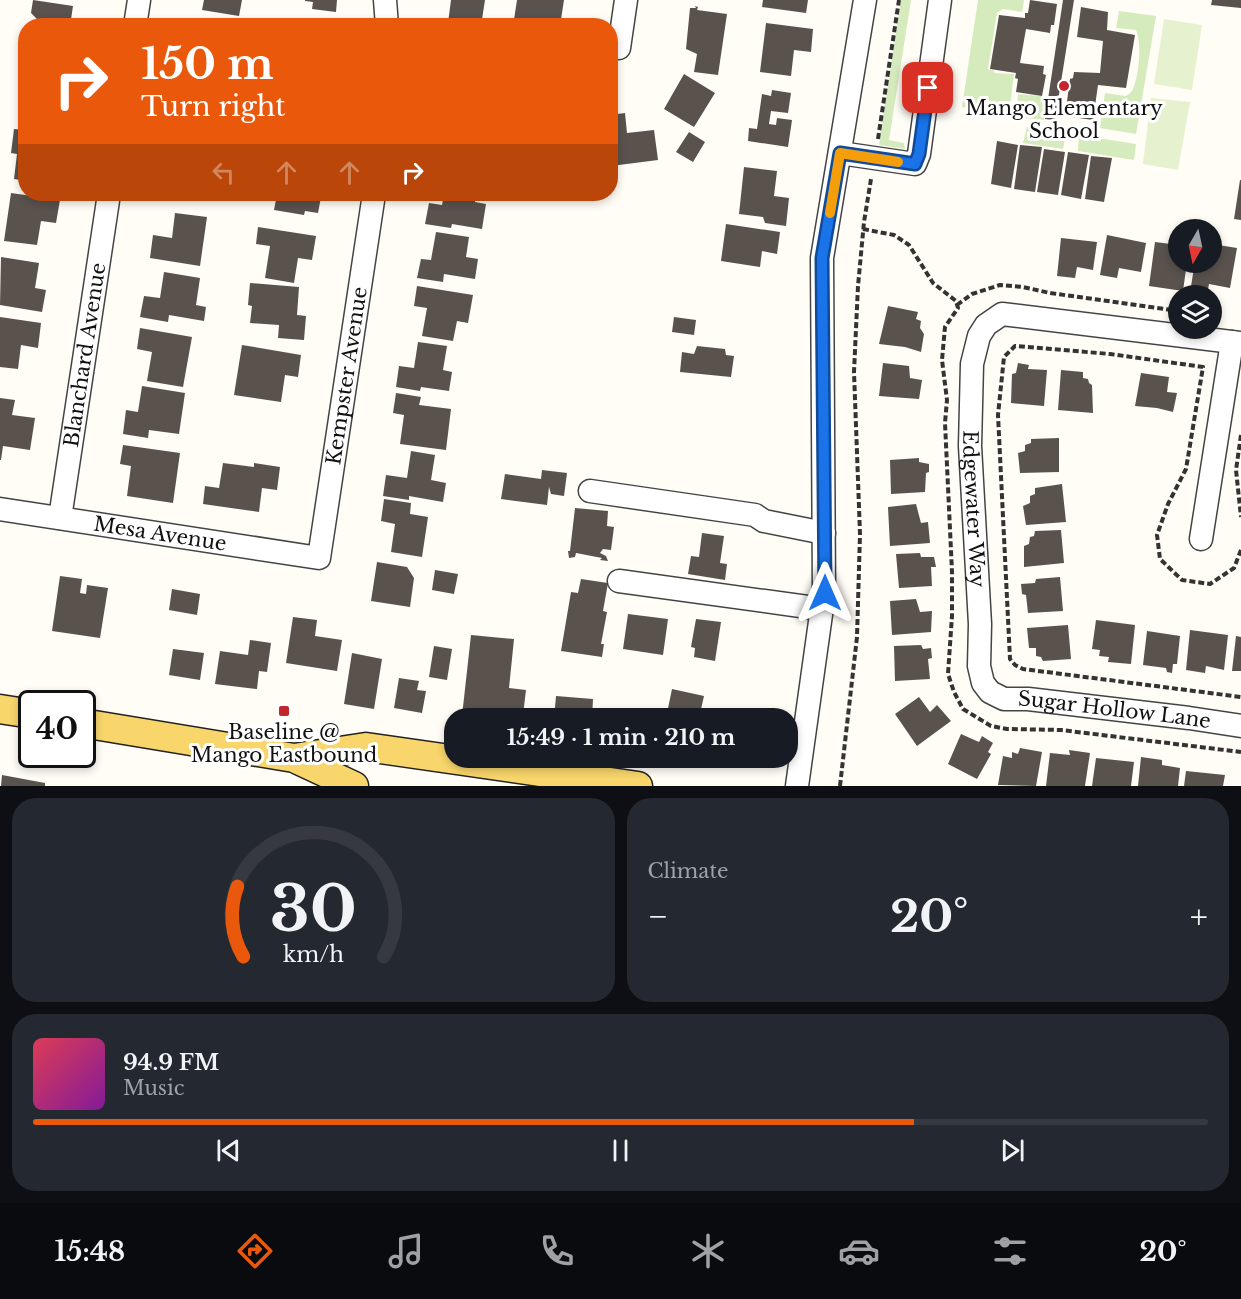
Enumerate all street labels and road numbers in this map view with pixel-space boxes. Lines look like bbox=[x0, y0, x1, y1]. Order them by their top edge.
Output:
street label: Blanchard Avenue bbox=[59, 261, 110, 449]
street label: Kempster Avenue bbox=[321, 285, 372, 467]
street label: Edgewater Way bbox=[958, 430, 990, 588]
street label: Mesa Avenue bbox=[92, 512, 228, 556]
street label: Sugar Hollow Lane bbox=[1018, 687, 1213, 733]

